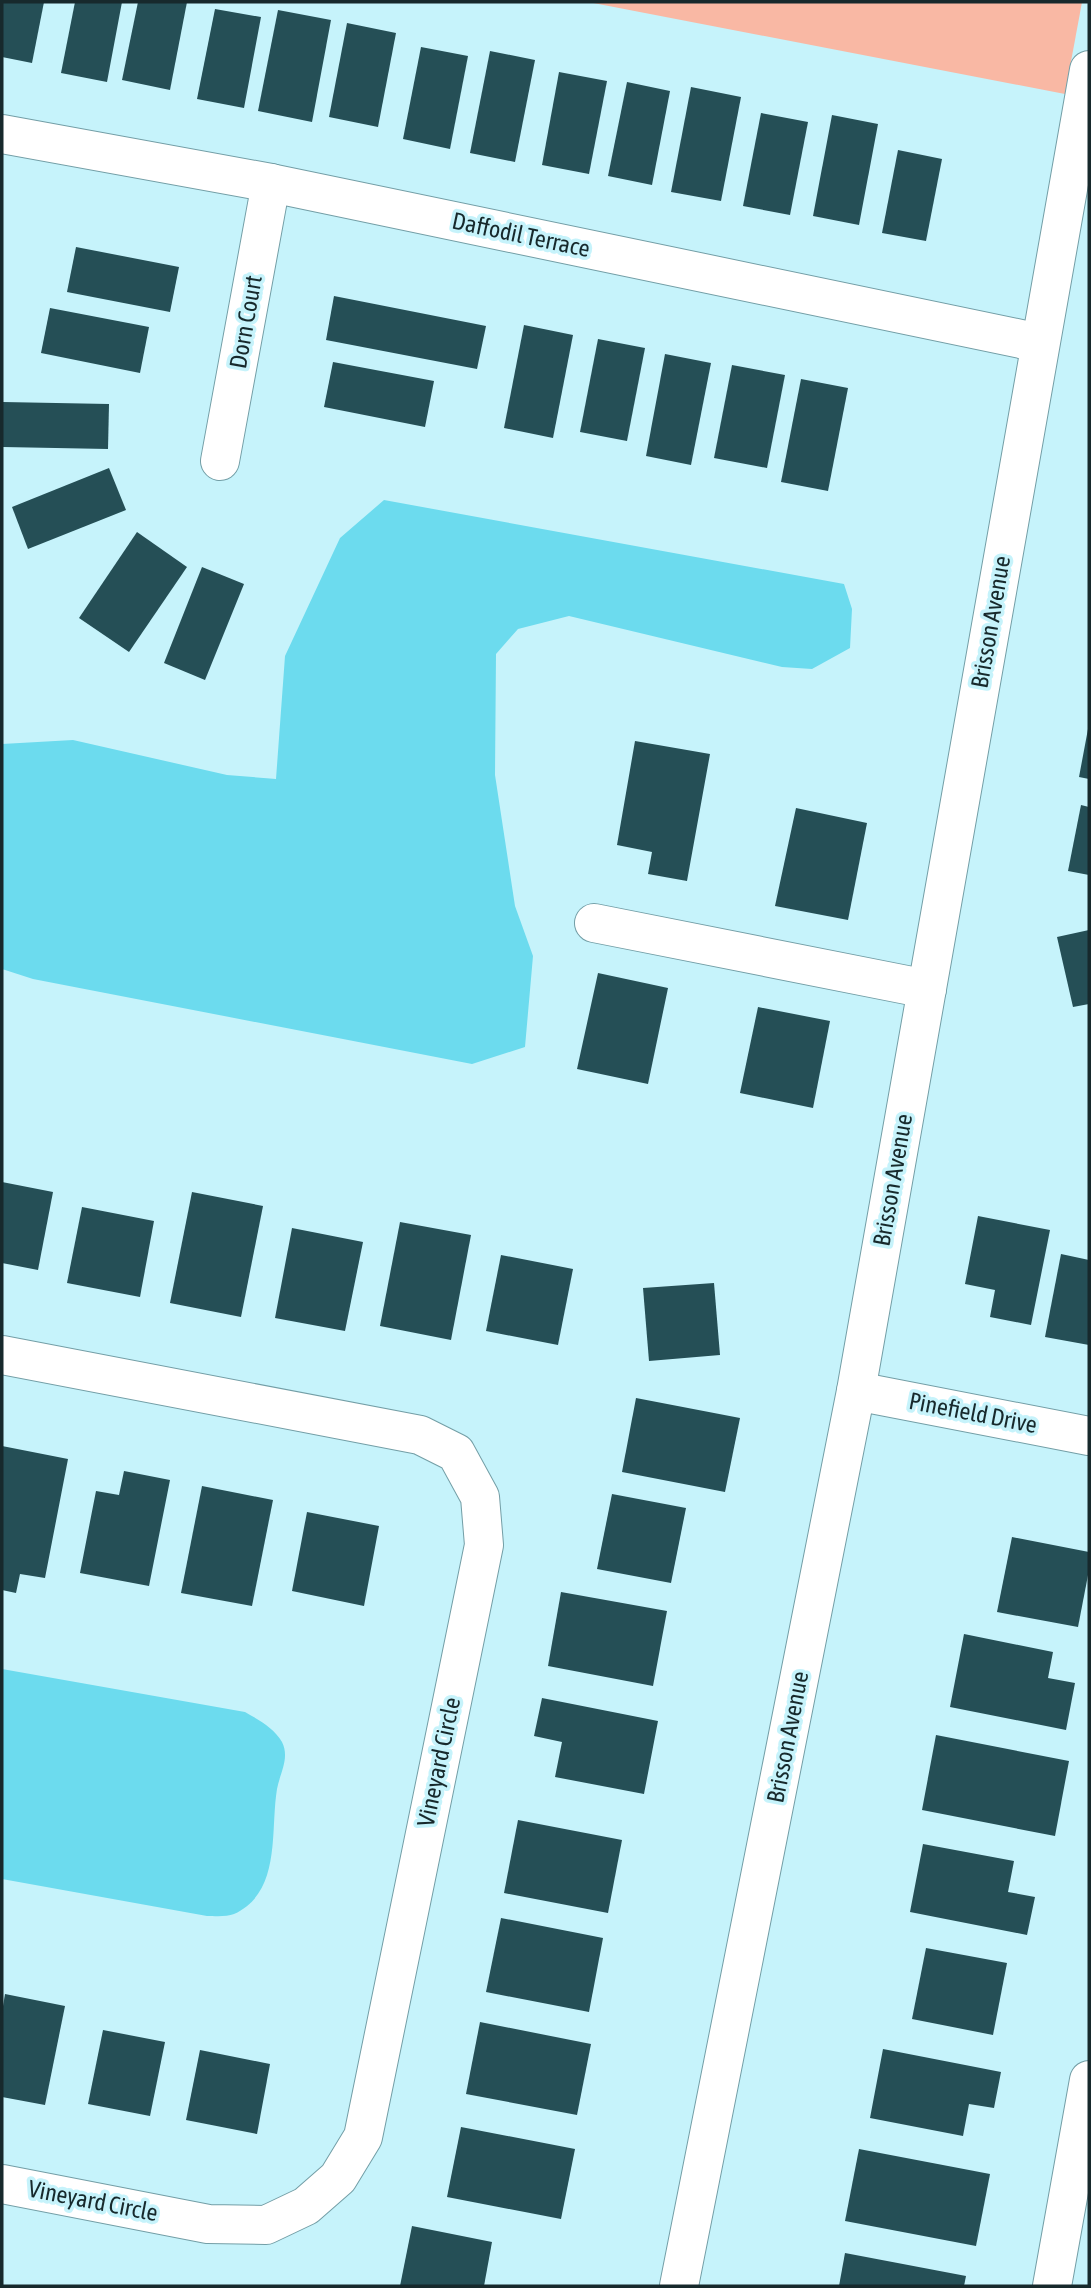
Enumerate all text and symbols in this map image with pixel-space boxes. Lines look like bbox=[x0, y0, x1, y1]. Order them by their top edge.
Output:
street label: Daffodil Terrace bbox=[450, 207, 592, 262]
street label: Dorn Court bbox=[224, 273, 267, 371]
street label: Brisson Avenue bbox=[966, 554, 1015, 690]
street label: Brisson Avenue bbox=[868, 1112, 917, 1248]
street label: Pinefield Drive bbox=[907, 1387, 1039, 1438]
street label: Brisson Avenue bbox=[762, 1669, 814, 1805]
street label: Vineyard Circle bbox=[412, 1695, 465, 1829]
street label: Vineyard Circle bbox=[26, 2175, 160, 2226]

